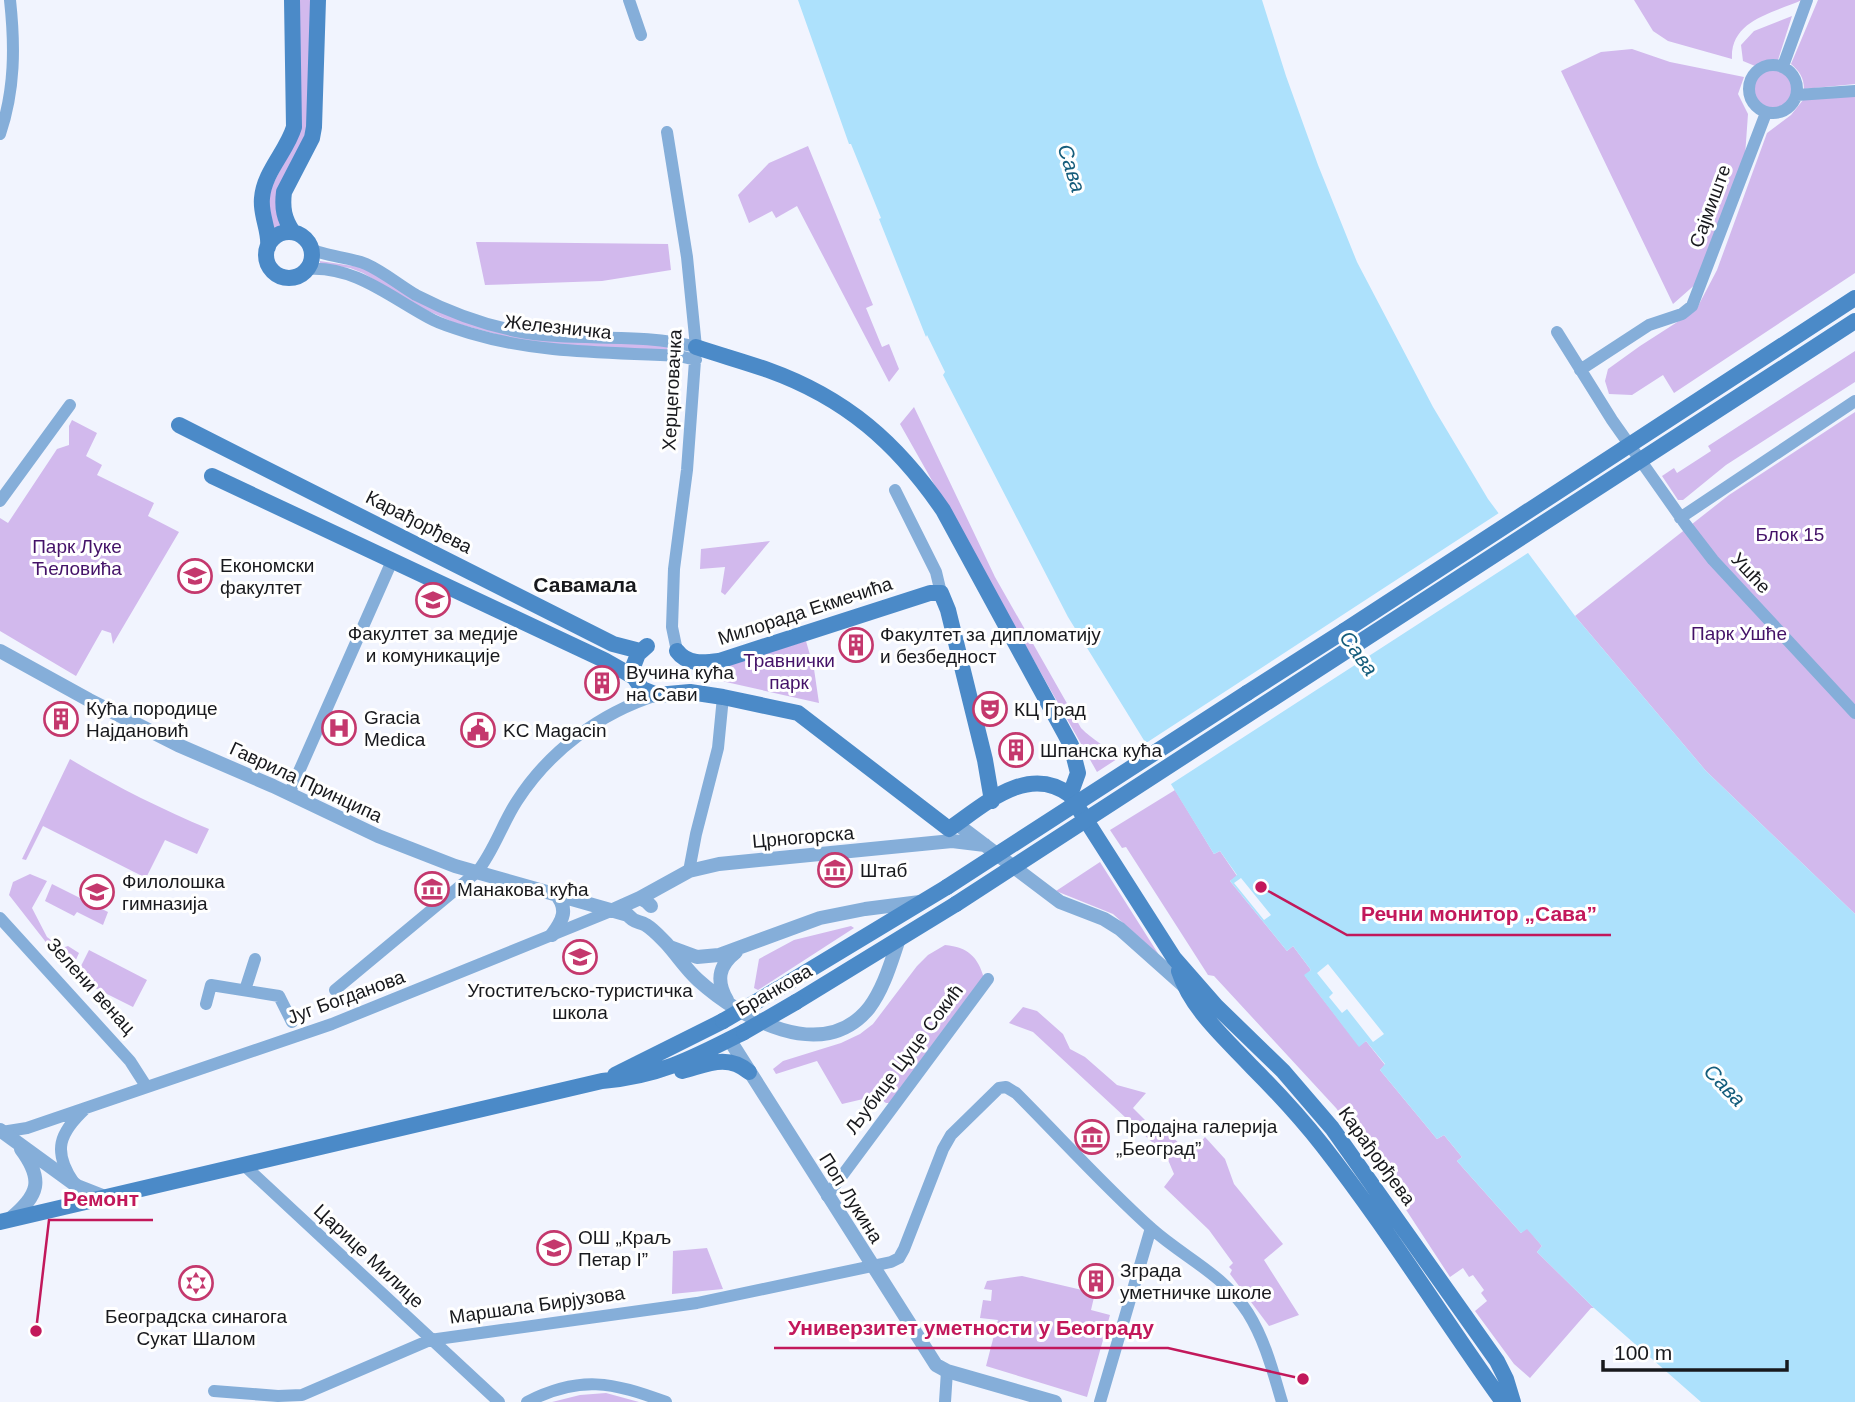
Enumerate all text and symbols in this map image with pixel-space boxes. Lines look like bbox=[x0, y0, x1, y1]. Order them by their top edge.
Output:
water label: Сава bbox=[1053, 141, 1091, 195]
street label: Сајмиште bbox=[1685, 162, 1735, 250]
street label: Железничка bbox=[503, 311, 613, 343]
street label: Херцеговачка bbox=[658, 328, 686, 451]
street label: Карађорђева bbox=[363, 486, 476, 558]
park label: Блок 15 bbox=[1756, 524, 1824, 545]
park label: Парк Луке Ћеловића bbox=[32, 536, 122, 579]
street label: Ушће bbox=[1727, 548, 1775, 598]
place label: Економски факултет bbox=[220, 555, 314, 598]
school or university icon: Економски факултет bbox=[176, 557, 214, 595]
district label: Савамала bbox=[533, 573, 637, 596]
street label: Милорада Екмечића bbox=[715, 573, 895, 649]
school or university icon: Факултет за медије и комуникације bbox=[414, 581, 452, 619]
place label: Факултет за медије и комуникације bbox=[348, 623, 518, 666]
park label: Парк Ушће bbox=[1691, 623, 1787, 644]
place label: Факултет за дипломатију и безбедност bbox=[880, 624, 1101, 667]
building icon: Факултет за дипломатију и безбедност bbox=[837, 626, 875, 664]
water label: Сава bbox=[1335, 626, 1383, 680]
park label: Травнички парк bbox=[743, 650, 835, 693]
place label: Вучина кућа на Сави bbox=[626, 662, 734, 705]
building icon: Вучина кућа на Сави bbox=[583, 664, 621, 702]
theatre icon: КЦ Град bbox=[971, 690, 1009, 728]
place label: Кућа породице Најдановић bbox=[86, 698, 218, 741]
place label: КЦ Град bbox=[1014, 699, 1086, 720]
building icon: Кућа породице Најдановић bbox=[42, 700, 80, 738]
place label: Gracia Medica bbox=[364, 707, 426, 750]
hospital icon: Gracia Medica bbox=[320, 709, 358, 747]
public building icon: KC Magacin bbox=[459, 711, 497, 749]
place label: KC Magacin bbox=[503, 720, 607, 741]
building icon: Шпанска кућа bbox=[997, 731, 1035, 769]
street label: Гаврила Принципа bbox=[226, 737, 386, 827]
place label: Шпанска кућа bbox=[1040, 740, 1162, 761]
street label: Црногорска bbox=[751, 822, 855, 852]
museum icon: Штаб bbox=[816, 851, 854, 889]
place label: Штаб bbox=[860, 860, 907, 881]
museum icon: Манакова кућа bbox=[413, 870, 451, 908]
place label: Филолошка гимназија bbox=[122, 871, 225, 914]
school or university icon: Филолошка гимназија bbox=[78, 873, 116, 911]
place label: Манакова кућа bbox=[457, 879, 589, 900]
callout: Речни монитор „Сава” bbox=[1347, 893, 1611, 935]
text: Речни монитор „Сава” bbox=[1361, 902, 1597, 925]
street label: Зелени венац bbox=[42, 934, 140, 1038]
school or university icon: Угоститељско-туристичка школа bbox=[561, 938, 599, 976]
street label: Бранкова bbox=[733, 960, 816, 1020]
street label: Југ Богданова bbox=[284, 966, 408, 1028]
place label: Угоститељско-туристичка школа bbox=[467, 980, 693, 1023]
street label: Љубице Цуце Сокић bbox=[841, 980, 967, 1138]
water label: Сава bbox=[1700, 1059, 1750, 1111]
street label: Карађорђева bbox=[1334, 1103, 1420, 1209]
place label: Продајна галерија „Београд” bbox=[1116, 1116, 1278, 1159]
museum icon: Продајна галерија „Београд” bbox=[1073, 1118, 1111, 1156]
street label: Поп Лукина bbox=[815, 1149, 887, 1247]
callout: Ремонт bbox=[49, 1178, 153, 1220]
text: Ремонт bbox=[63, 1187, 139, 1210]
street label: Царице Милице bbox=[310, 1200, 428, 1312]
place label: ОШ „Краљ Петар I” bbox=[578, 1227, 671, 1270]
school or university icon: ОШ „Краљ Петар I” bbox=[535, 1229, 573, 1267]
place label: Зграда уметничке школе bbox=[1120, 1260, 1272, 1303]
building icon: Зграда уметничке школе bbox=[1077, 1262, 1115, 1300]
synagogue icon: Београдска синагога Сукат Шалом bbox=[177, 1264, 215, 1302]
street label: Маршала Бирјузова bbox=[448, 1282, 626, 1328]
place label: Београдска синагога Сукат Шалом bbox=[105, 1306, 288, 1349]
callout: Универзитет уметности у Београду bbox=[774, 1306, 1168, 1348]
text: Универзитет уметности у Београду bbox=[788, 1316, 1154, 1339]
scale bar bbox=[1603, 1328, 1787, 1372]
text: 100 m bbox=[1614, 1341, 1672, 1364]

